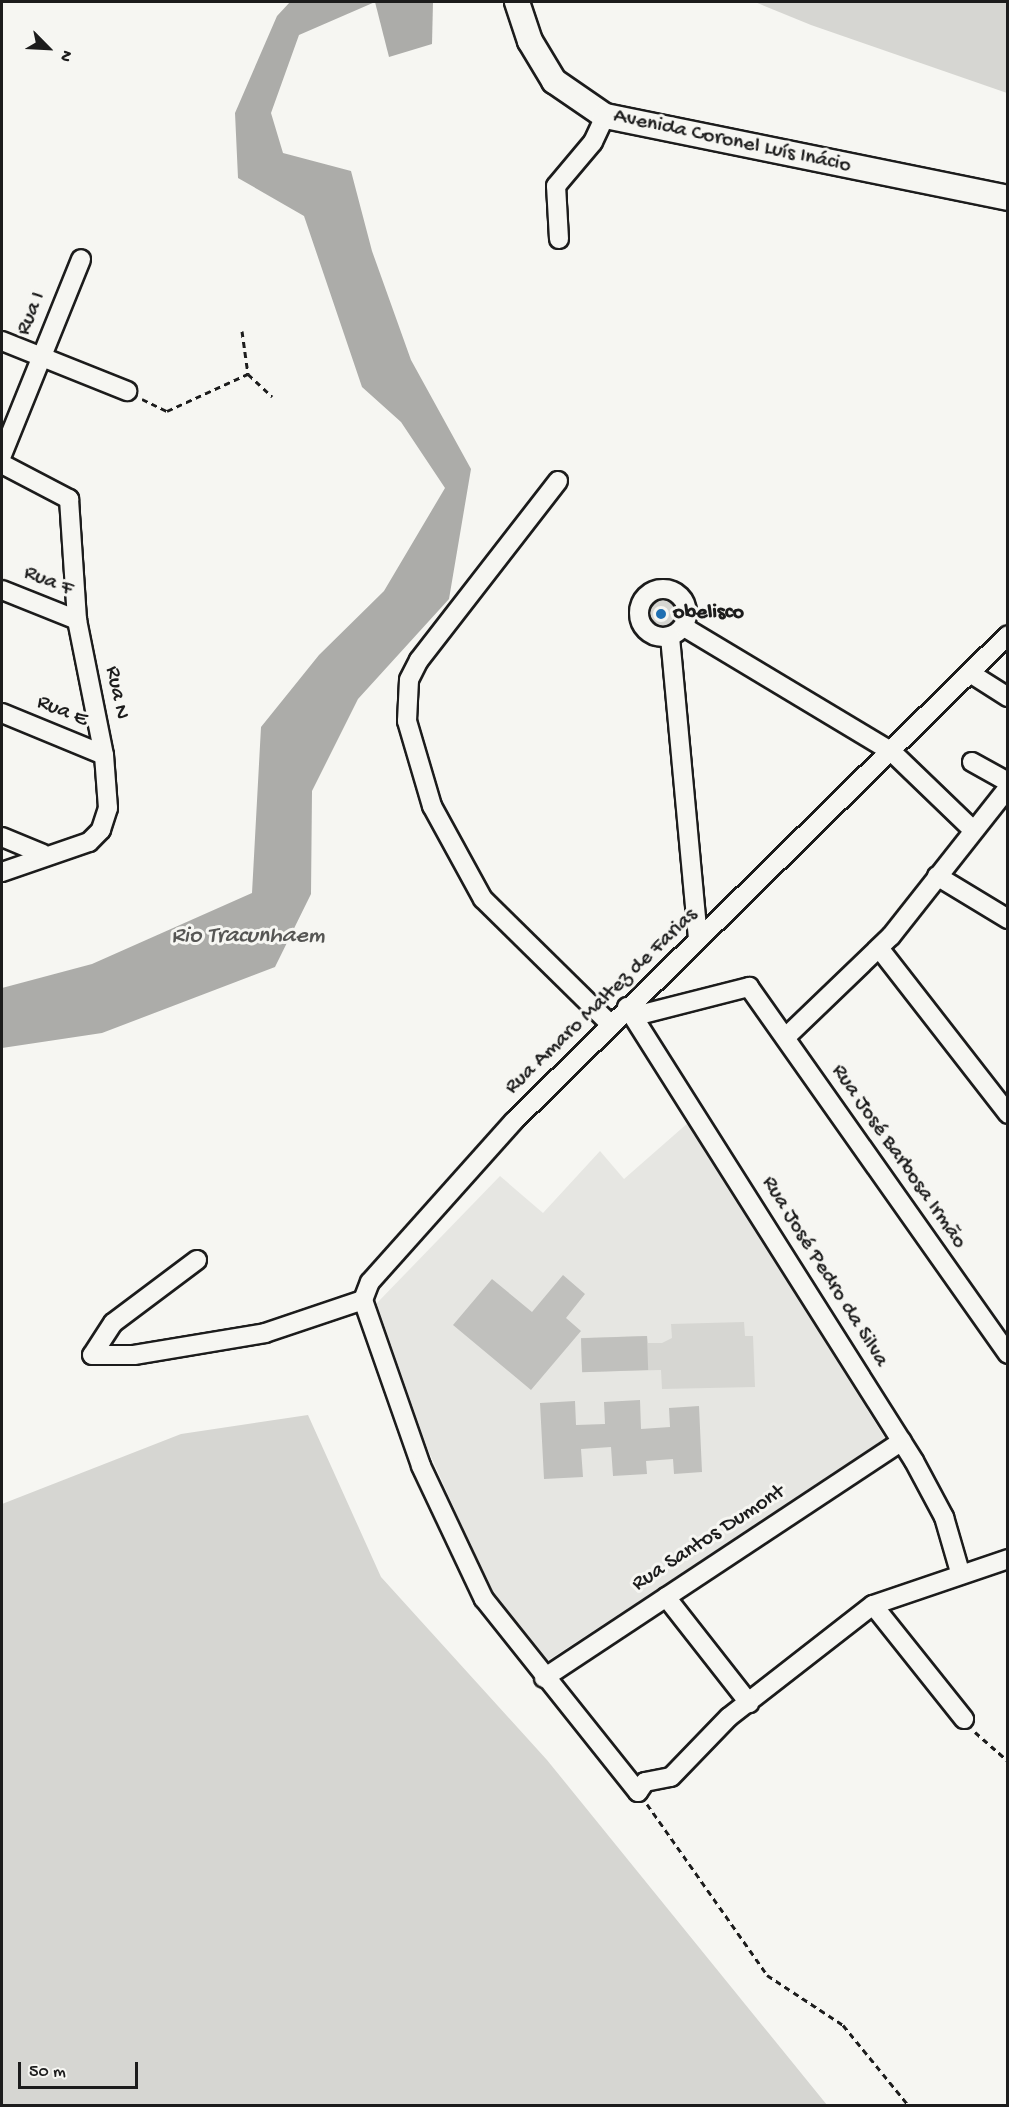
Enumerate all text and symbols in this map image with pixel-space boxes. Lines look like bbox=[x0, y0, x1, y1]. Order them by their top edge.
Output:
north arrow bbox=[18, 18, 78, 78]
text: N bbox=[54, 47, 76, 64]
street label: Avenida Coronel Luís Inácio bbox=[611, 104, 853, 180]
street label: Rua I bbox=[11, 288, 53, 340]
street label: Rua F bbox=[20, 561, 76, 603]
place label: obelisco bbox=[673, 601, 744, 627]
marker: obelisco bbox=[654, 607, 668, 621]
street label: Rua N bbox=[98, 664, 134, 722]
street label: Rua E bbox=[32, 690, 92, 734]
street label: Rua Amaro Maltez de Farias bbox=[500, 903, 704, 1101]
water label: Rio Tracunhaem bbox=[171, 923, 325, 951]
street label: Rua José Barbosa Irmão bbox=[824, 1060, 972, 1254]
street label: Rua José Pedro da Silva bbox=[755, 1172, 893, 1372]
street label: Rua Santos Dumont bbox=[628, 1480, 790, 1598]
scale bar bbox=[21, 2050, 141, 2088]
text: 50 m bbox=[29, 2062, 66, 2083]

